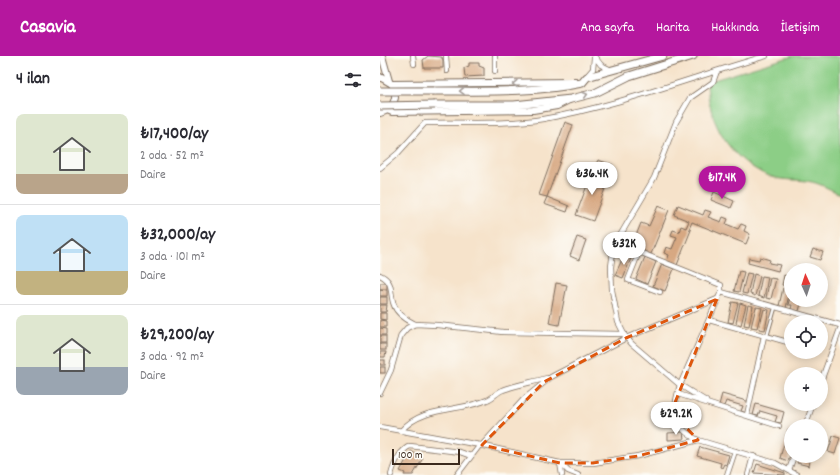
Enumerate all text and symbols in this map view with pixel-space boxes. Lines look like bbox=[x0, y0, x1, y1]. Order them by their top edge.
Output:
text: Casavia bbox=[20, 15, 76, 42]
text: Ana sayfa bbox=[580, 18, 634, 38]
text: Harita bbox=[656, 18, 689, 38]
text: Hakkında bbox=[711, 18, 759, 38]
text: İletişim bbox=[781, 18, 820, 38]
text: 4 ilan bbox=[16, 68, 50, 92]
icon: filters bbox=[342, 69, 364, 91]
one-way arrow bbox=[512, 80, 518, 88]
one-way arrow bbox=[459, 87, 465, 95]
one-way arrow bbox=[581, 91, 588, 100]
text: ₺17,400/ay bbox=[140, 123, 208, 147]
icon: home bbox=[48, 130, 96, 178]
text: 2 oda · 52 m² bbox=[140, 147, 204, 166]
pin: ₺36.4K bbox=[559, 162, 625, 196]
text: ₺36.4K bbox=[576, 165, 608, 184]
text: Daire bbox=[140, 166, 166, 185]
pin: ₺17.4K bbox=[689, 166, 755, 200]
text: ₺17.4K bbox=[708, 169, 736, 188]
text: ₺32,000/ay bbox=[140, 224, 215, 248]
icon: home bbox=[48, 231, 96, 279]
pin: ₺32K bbox=[600, 232, 648, 266]
text: ₺32K bbox=[612, 235, 636, 254]
text: 3 oda · 101 m² bbox=[140, 248, 205, 267]
north arrow bbox=[784, 263, 828, 307]
map controls bbox=[784, 263, 828, 463]
text: Daire bbox=[140, 267, 166, 286]
button: locate bbox=[784, 315, 828, 359]
text: ₺29,200/ay bbox=[140, 324, 214, 348]
icon: home bbox=[48, 331, 96, 379]
text: 3 oda · 92 m² bbox=[140, 348, 204, 367]
text: Daire bbox=[140, 367, 166, 386]
button: + bbox=[784, 367, 828, 411]
pin: ₺29.2K bbox=[643, 402, 709, 436]
text: ₺29.2K bbox=[660, 405, 692, 424]
button: − bbox=[784, 419, 828, 463]
scale bar bbox=[392, 447, 460, 466]
text: 100 m bbox=[398, 448, 422, 464]

